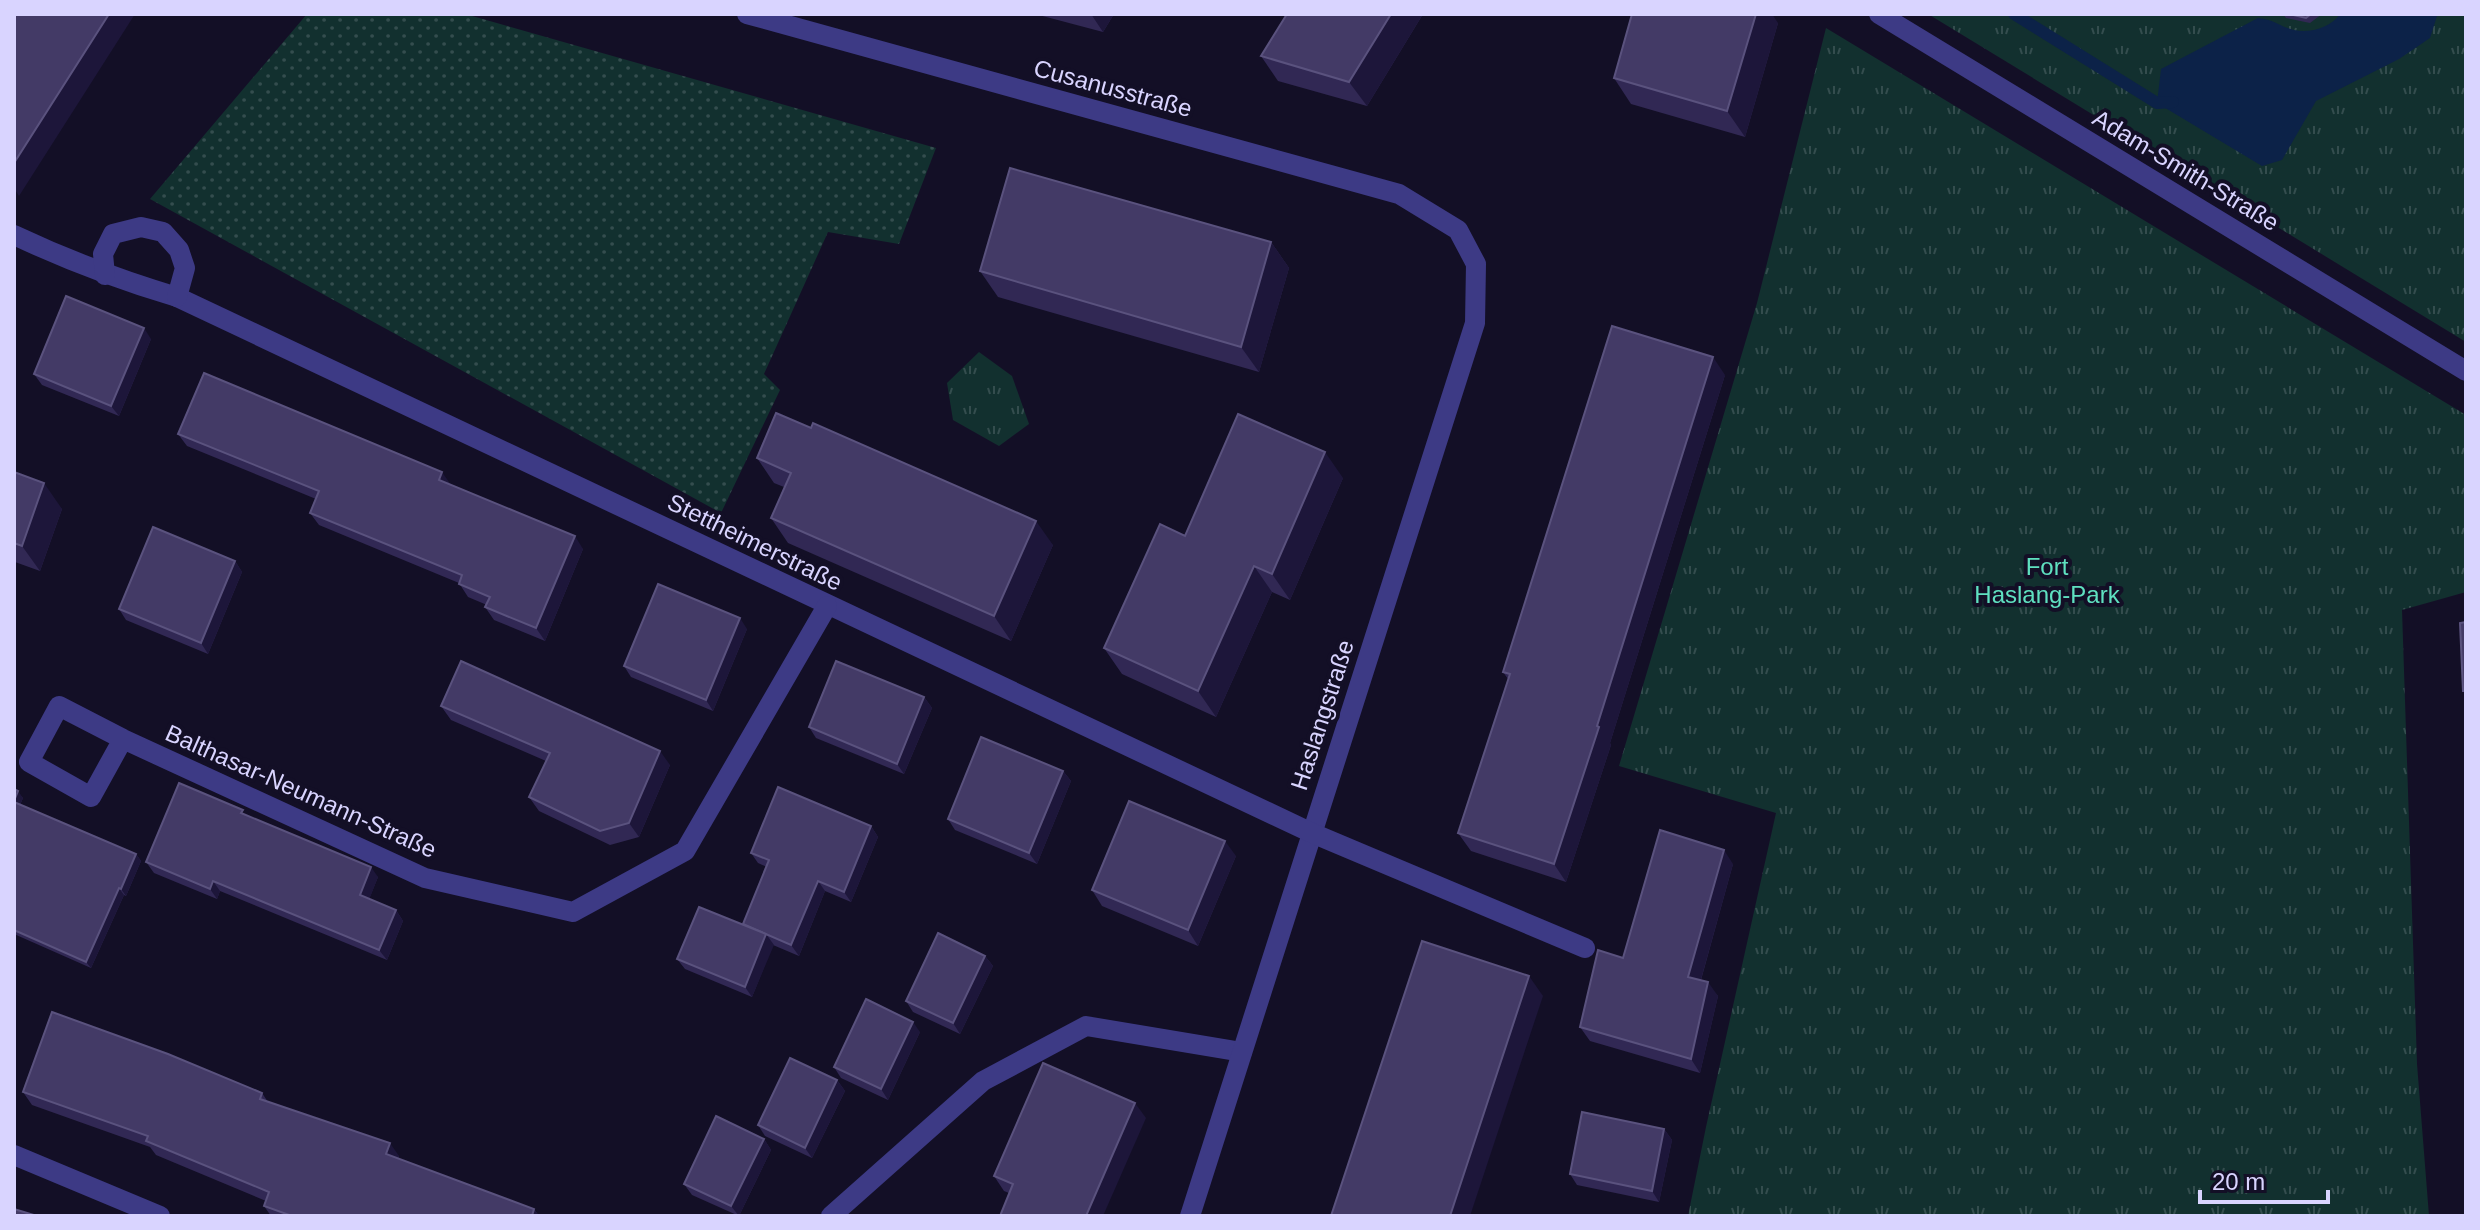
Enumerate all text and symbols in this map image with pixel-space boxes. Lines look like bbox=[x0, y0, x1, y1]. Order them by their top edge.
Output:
street label: Cusanusstraße bbox=[1031, 54, 1195, 122]
street label: Adam-Smith-Straße bbox=[2088, 104, 2284, 236]
street label: Stettheimerstraße bbox=[663, 488, 847, 596]
park label: Fort Haslang-Park bbox=[1974, 553, 2121, 608]
street label: Haslangstraße bbox=[1285, 637, 1359, 793]
street label: Balthasar-Neumann-Straße bbox=[161, 719, 441, 863]
scale bar bbox=[2200, 1154, 2328, 1204]
text: 20 m bbox=[2212, 1168, 2265, 1195]

